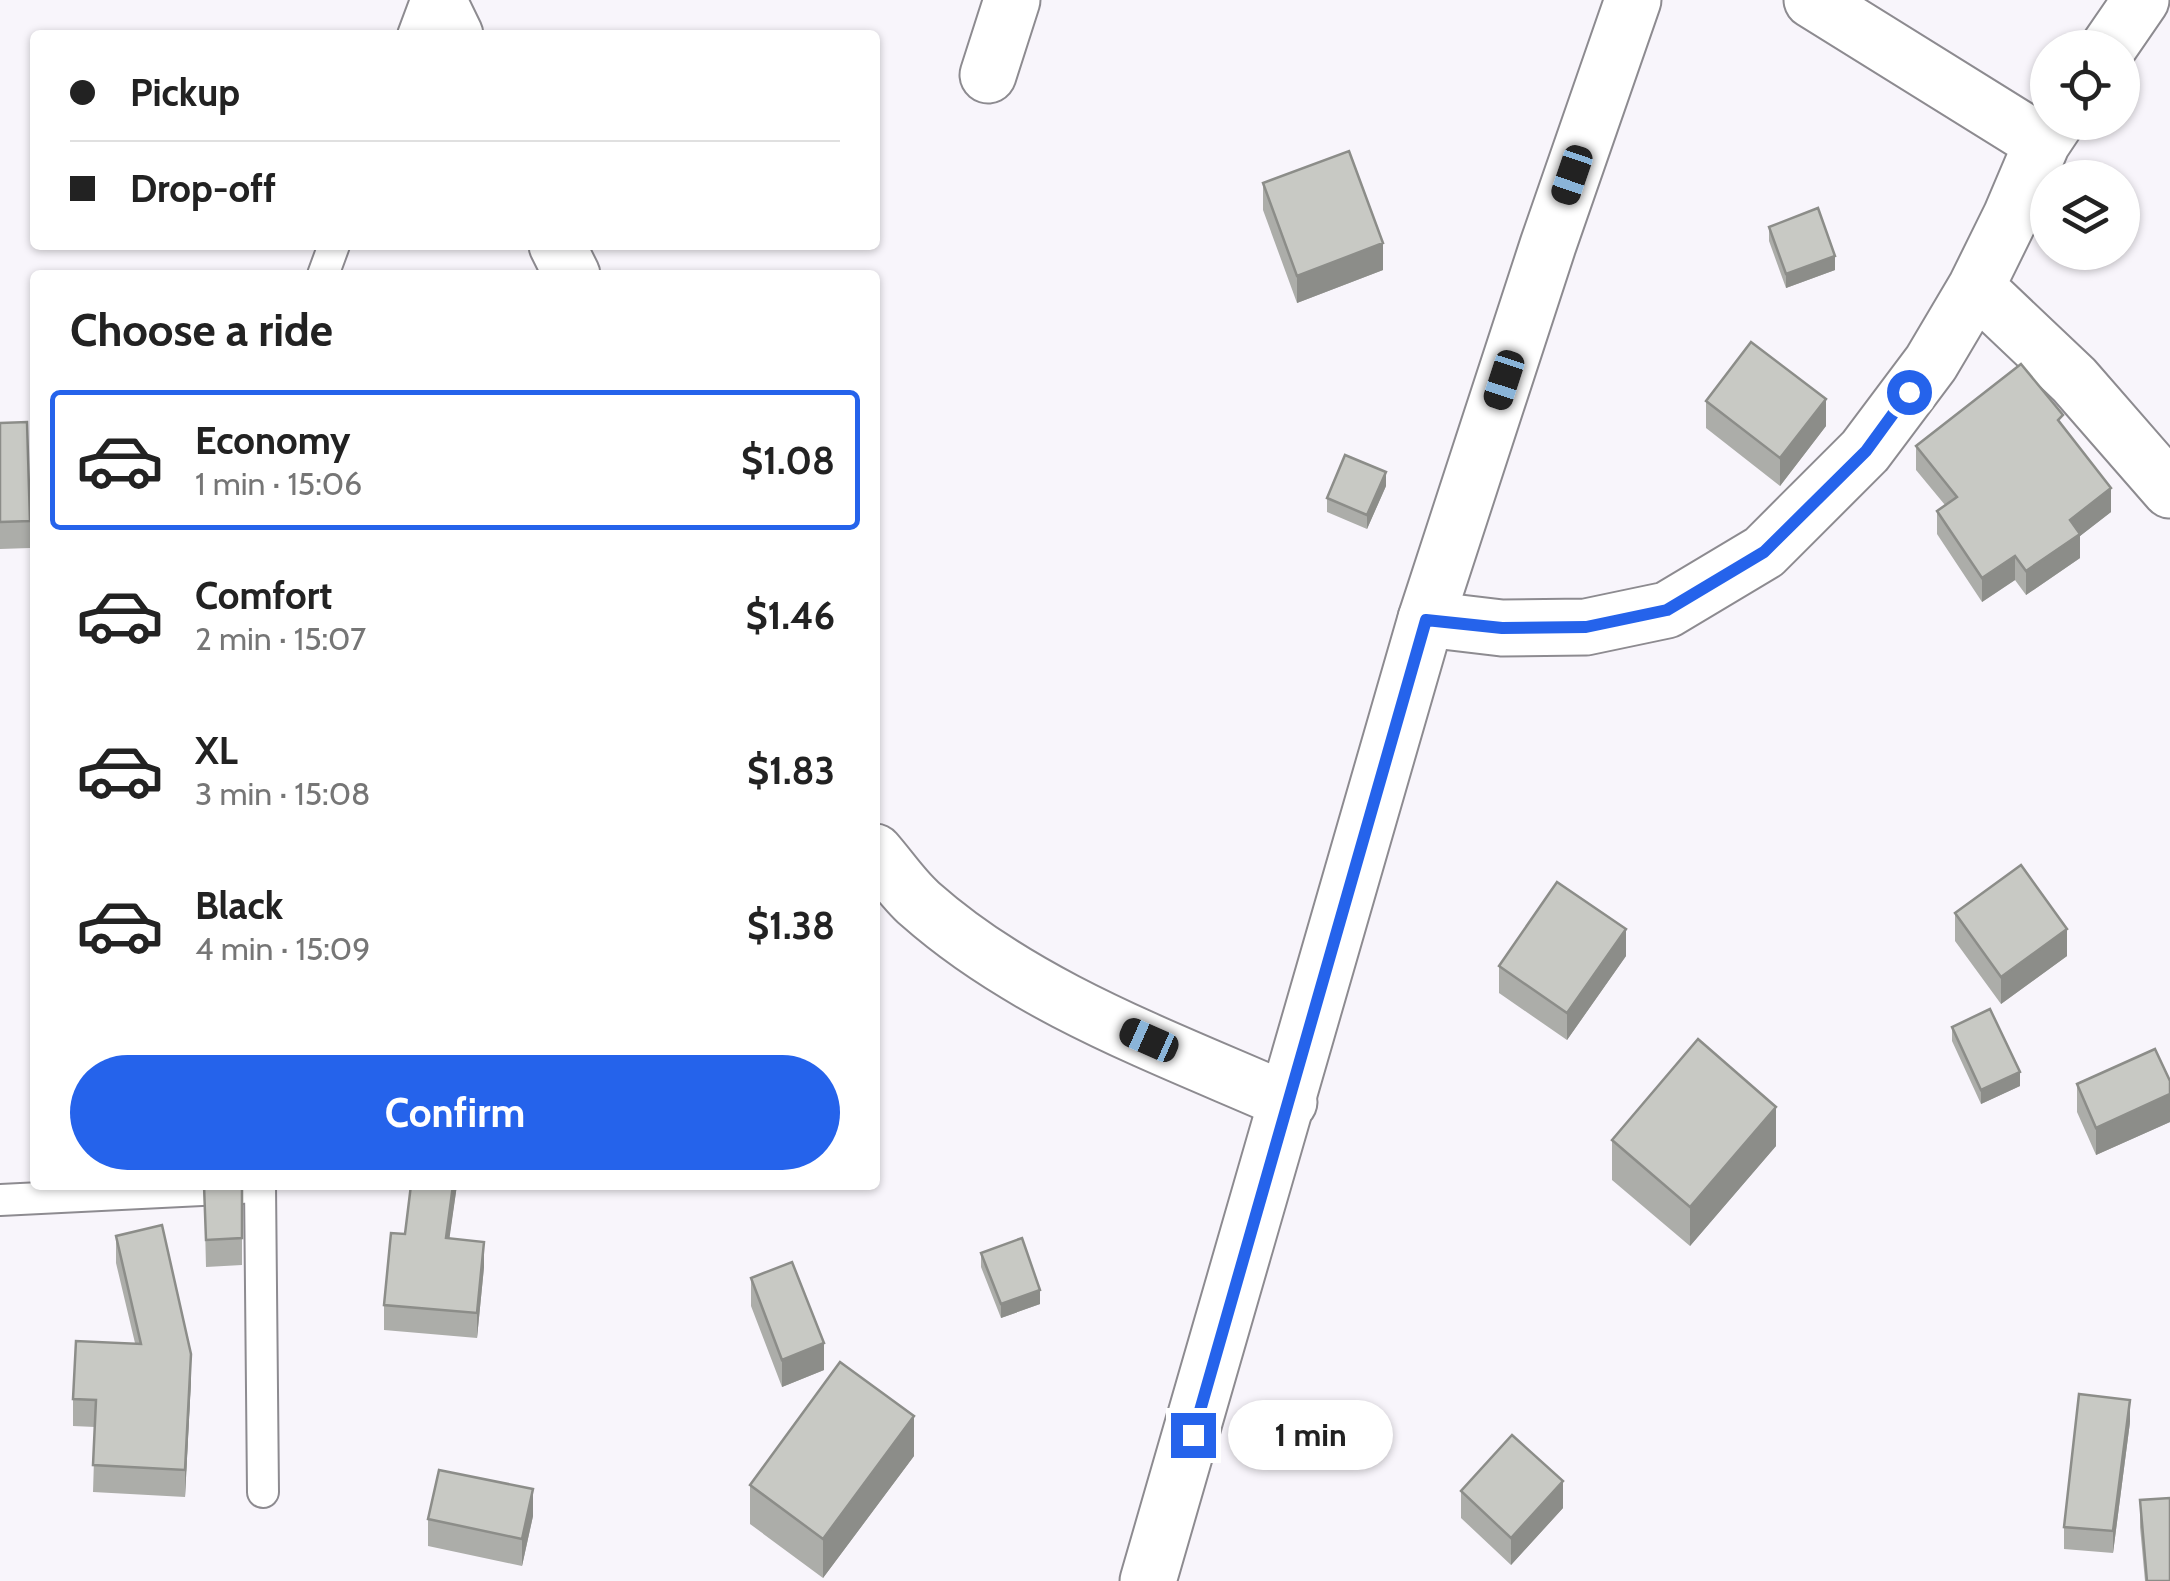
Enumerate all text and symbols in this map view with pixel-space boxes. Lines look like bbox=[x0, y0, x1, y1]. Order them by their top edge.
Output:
map controls bbox=[2030, 30, 2140, 270]
button: locate bbox=[2030, 30, 2140, 140]
text: Pickup bbox=[130, 69, 240, 116]
car bbox=[1548, 142, 1596, 208]
button: layers bbox=[2030, 160, 2140, 270]
text: Drop-off bbox=[130, 165, 276, 212]
text: Choose a ride bbox=[70, 303, 333, 357]
car bbox=[1480, 347, 1528, 413]
route start bbox=[1887, 370, 1932, 415]
icon: car bbox=[75, 415, 165, 505]
text: Economy bbox=[195, 417, 350, 464]
text: $1.08 bbox=[741, 437, 835, 484]
text: 1 min · 15:06 bbox=[195, 464, 362, 503]
icon: car bbox=[75, 570, 165, 660]
text: Comfort bbox=[195, 572, 332, 619]
text: $1.46 bbox=[746, 592, 835, 639]
text: 2 min · 15:07 bbox=[195, 619, 366, 658]
icon: car bbox=[75, 725, 165, 815]
text: XL bbox=[195, 727, 238, 774]
text: $1.83 bbox=[747, 747, 835, 794]
text: 3 min · 15:08 bbox=[195, 774, 370, 813]
icon: car bbox=[75, 880, 165, 970]
text: Black bbox=[195, 882, 283, 929]
text: $1.38 bbox=[747, 902, 835, 949]
text: 4 min · 15:09 bbox=[195, 929, 370, 968]
car bbox=[1115, 1014, 1183, 1066]
button: Confirm bbox=[70, 1055, 840, 1170]
callout: 1 min bbox=[1228, 1400, 1393, 1470]
route end bbox=[1171, 1413, 1216, 1458]
text: 1 min bbox=[1274, 1415, 1347, 1454]

